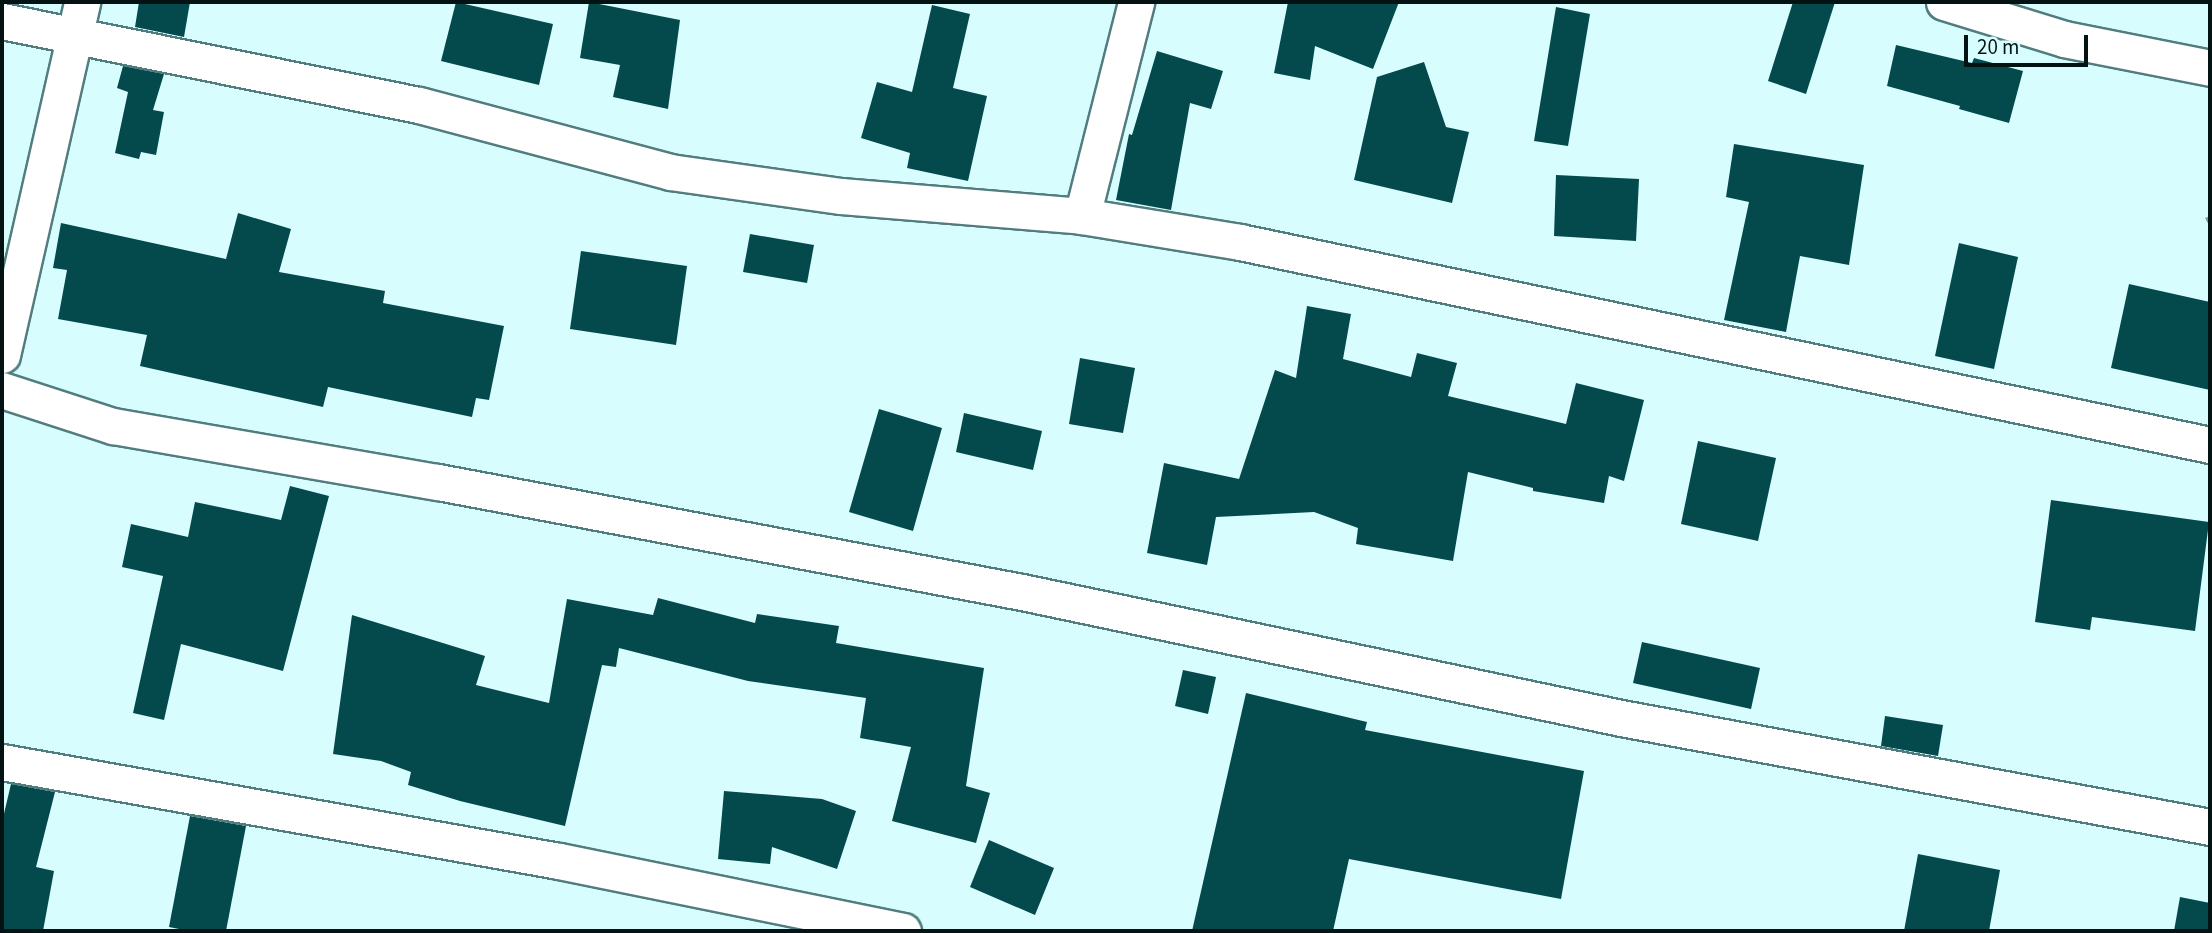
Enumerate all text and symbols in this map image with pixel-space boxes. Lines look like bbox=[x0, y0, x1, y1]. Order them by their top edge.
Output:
scale bar bbox=[1967, 21, 2091, 65]
text: 20 m bbox=[1977, 32, 2019, 62]

